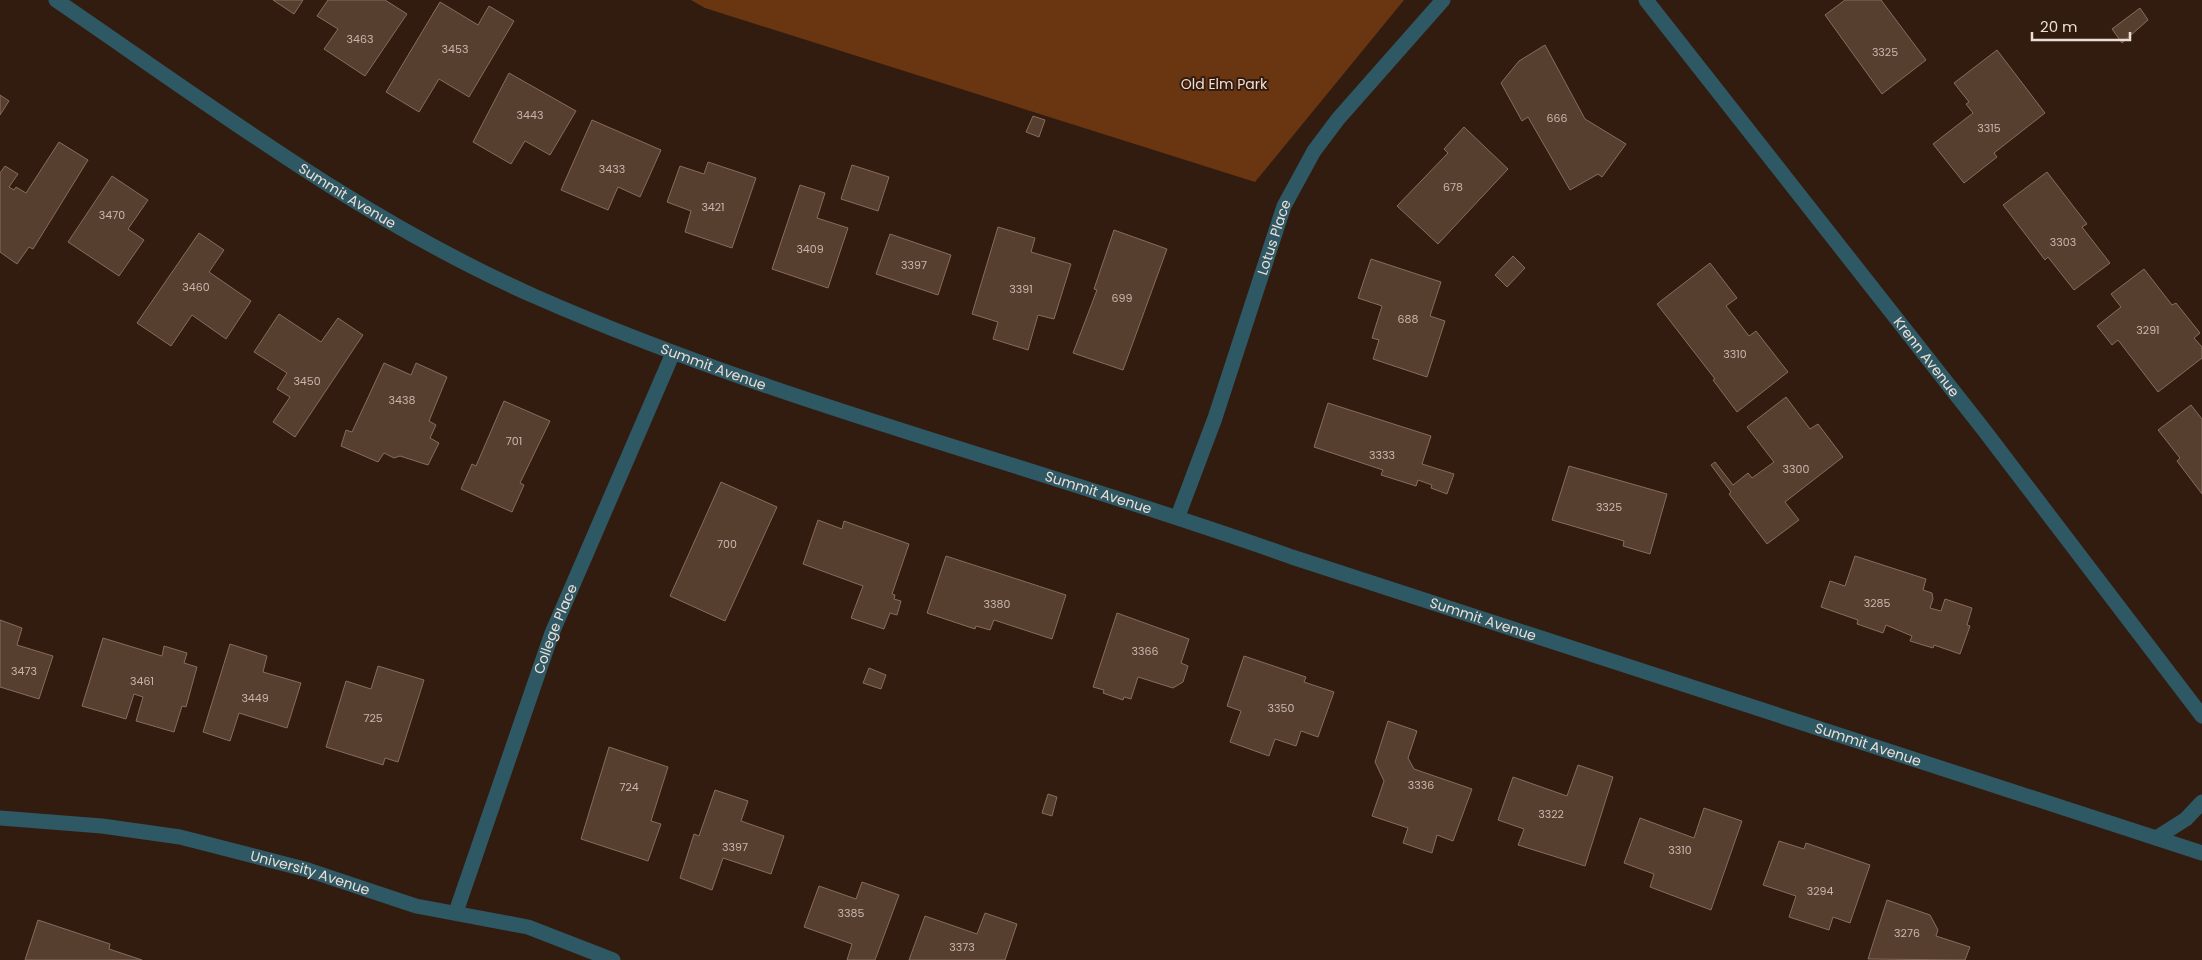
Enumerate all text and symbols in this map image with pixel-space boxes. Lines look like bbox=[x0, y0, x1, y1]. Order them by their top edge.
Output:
scale bar bbox=[2032, 10, 2130, 42]
text: 20 m bbox=[2040, 16, 2078, 37]
house number: 3463 bbox=[347, 31, 373, 47]
house number: 3453 bbox=[442, 41, 468, 57]
house number: 3325 bbox=[1872, 44, 1898, 60]
park label: Old Elm Park bbox=[1181, 74, 1268, 94]
house number: 3443 bbox=[517, 107, 543, 123]
house number: 666 bbox=[1547, 110, 1567, 126]
house number: 3315 bbox=[1977, 120, 2001, 136]
street label: Summit Avenue bbox=[295, 158, 400, 233]
house number: 3433 bbox=[599, 161, 625, 177]
house number: 678 bbox=[1443, 179, 1463, 195]
street label: Lotus Place bbox=[1252, 195, 1296, 277]
house number: 3421 bbox=[701, 199, 725, 215]
house number: 3470 bbox=[99, 207, 125, 223]
house number: 3303 bbox=[2050, 234, 2076, 250]
house number: 3409 bbox=[796, 241, 824, 257]
house number: 3397 bbox=[901, 257, 927, 273]
house number: 3460 bbox=[182, 279, 210, 295]
house number: 3391 bbox=[1009, 281, 1033, 297]
house number: 699 bbox=[1112, 290, 1132, 306]
house number: 688 bbox=[1398, 311, 1418, 327]
street label: Krenn Avenue bbox=[1889, 313, 1964, 401]
house number: 3291 bbox=[2136, 322, 2160, 338]
street label: Summit Avenue bbox=[658, 339, 769, 395]
house number: 3310 bbox=[1723, 346, 1747, 362]
house number: 3450 bbox=[293, 373, 321, 389]
house number: 3438 bbox=[389, 392, 415, 408]
house number: 701 bbox=[506, 433, 522, 449]
house number: 3333 bbox=[1369, 447, 1395, 463]
house number: 3300 bbox=[1783, 461, 1809, 477]
street label: Summit Avenue bbox=[1043, 466, 1155, 519]
house number: 3325 bbox=[1596, 499, 1622, 515]
house number: 700 bbox=[717, 536, 737, 552]
street label: College Place bbox=[529, 580, 582, 677]
street label: Summit Avenue bbox=[1427, 592, 1539, 646]
house number: 3285 bbox=[1864, 595, 1890, 611]
house number: 3380 bbox=[984, 596, 1010, 612]
house number: 3366 bbox=[1132, 643, 1158, 659]
house number: 3473 bbox=[11, 663, 37, 679]
house number: 3461 bbox=[130, 673, 154, 689]
house number: 3449 bbox=[241, 690, 269, 706]
house number: 3350 bbox=[1268, 700, 1294, 716]
house number: 725 bbox=[363, 710, 383, 726]
street label: Summit Avenue bbox=[1812, 718, 1924, 771]
house number: 3336 bbox=[1408, 777, 1434, 793]
house number: 724 bbox=[619, 779, 639, 795]
house number: 3322 bbox=[1538, 806, 1564, 822]
house number: 3397 bbox=[722, 839, 748, 855]
house number: 3310 bbox=[1668, 842, 1692, 858]
street label: University Avenue bbox=[248, 846, 373, 900]
house number: 3294 bbox=[1807, 883, 1833, 899]
house number: 3385 bbox=[838, 905, 864, 921]
house number: 3276 bbox=[1894, 925, 1920, 941]
house number: 3373 bbox=[949, 939, 975, 955]

